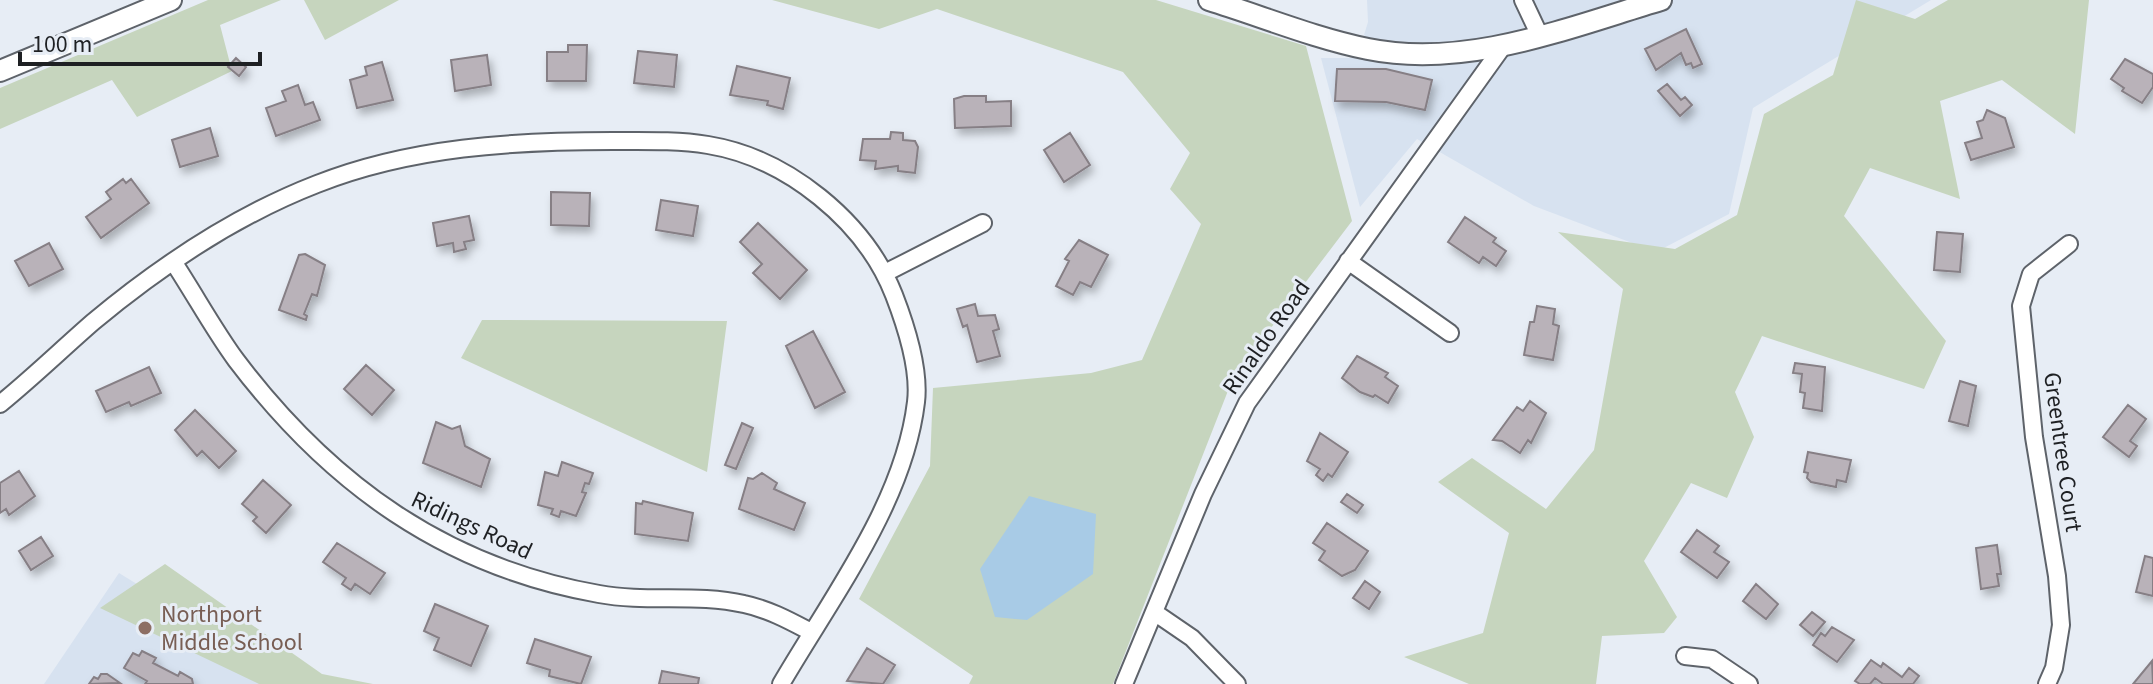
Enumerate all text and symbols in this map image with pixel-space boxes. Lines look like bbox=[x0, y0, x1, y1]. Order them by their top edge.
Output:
scale bar bbox=[20, 16, 260, 66]
text: 100 m bbox=[32, 27, 92, 62]
street label: Rinaldo Road bbox=[1214, 273, 1319, 402]
street label: Greentree Court bbox=[2034, 370, 2091, 534]
street label: Ridings Road bbox=[405, 482, 538, 569]
place label: Northport Middle School bbox=[161, 597, 303, 660]
marker: Northport Middle School bbox=[136, 619, 154, 637]

